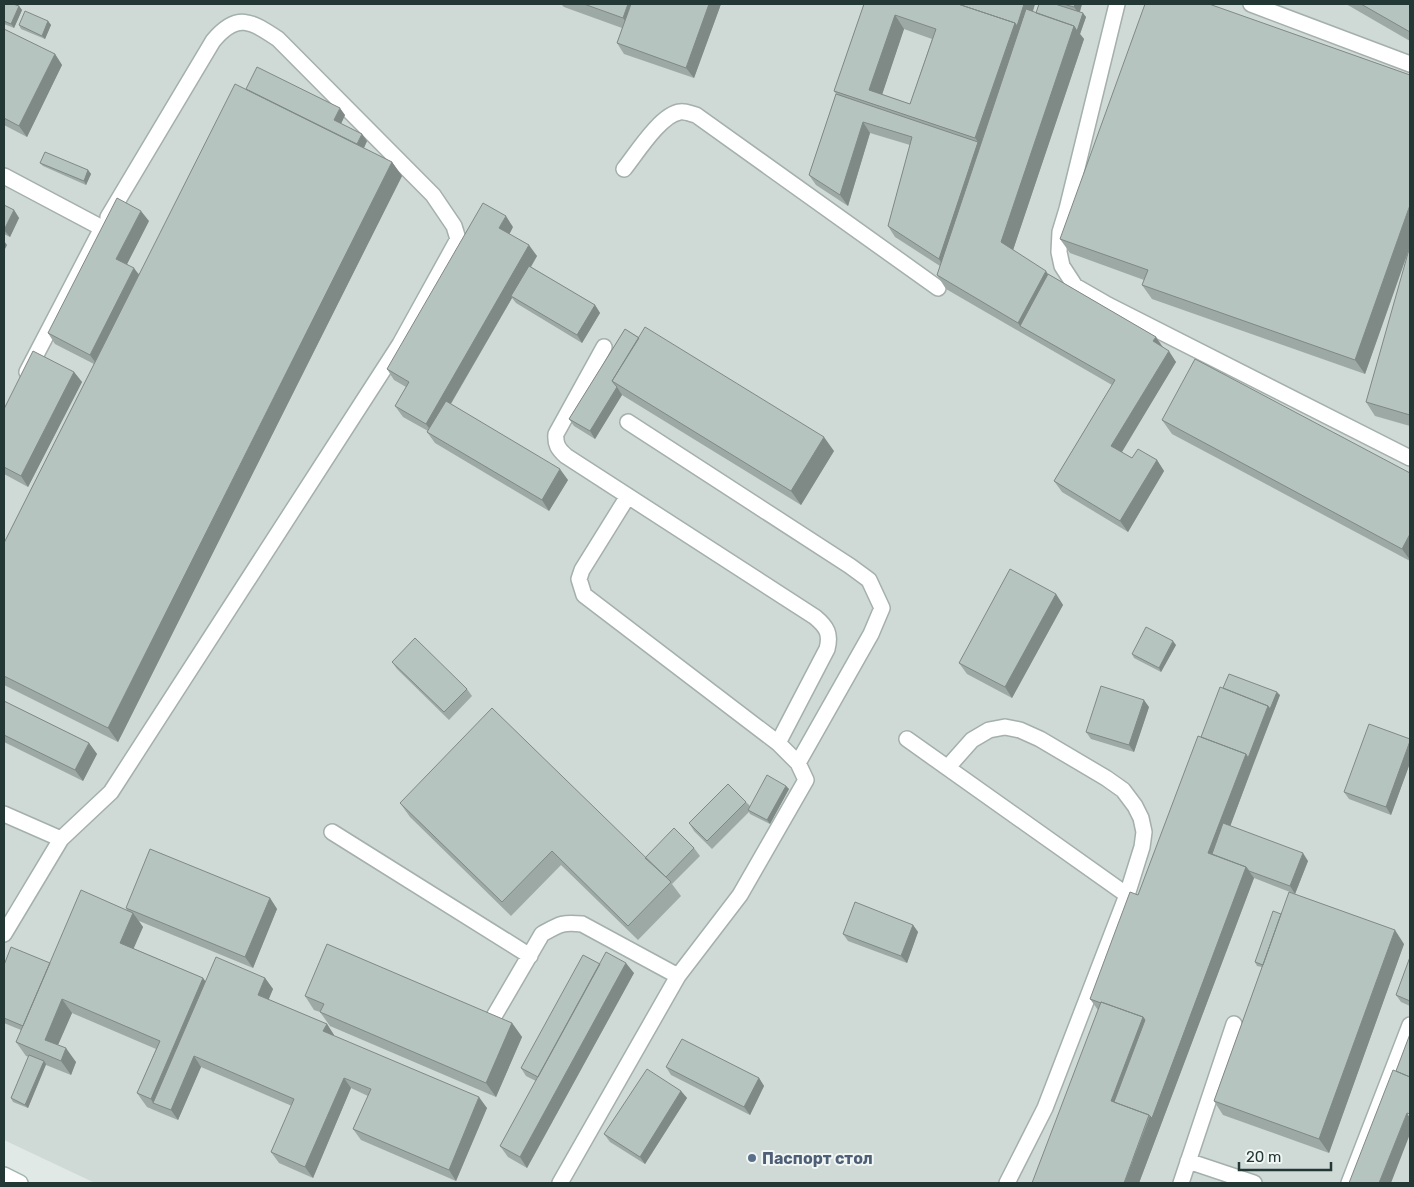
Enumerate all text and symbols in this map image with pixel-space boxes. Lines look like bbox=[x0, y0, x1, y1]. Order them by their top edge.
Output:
scale bar bbox=[1239, 1140, 1332, 1172]
text: 20 m bbox=[1246, 1148, 1281, 1166]
place label: Паспорт стол bbox=[762, 1149, 873, 1168]
marker: Паспорт стол bbox=[746, 1152, 758, 1164]

